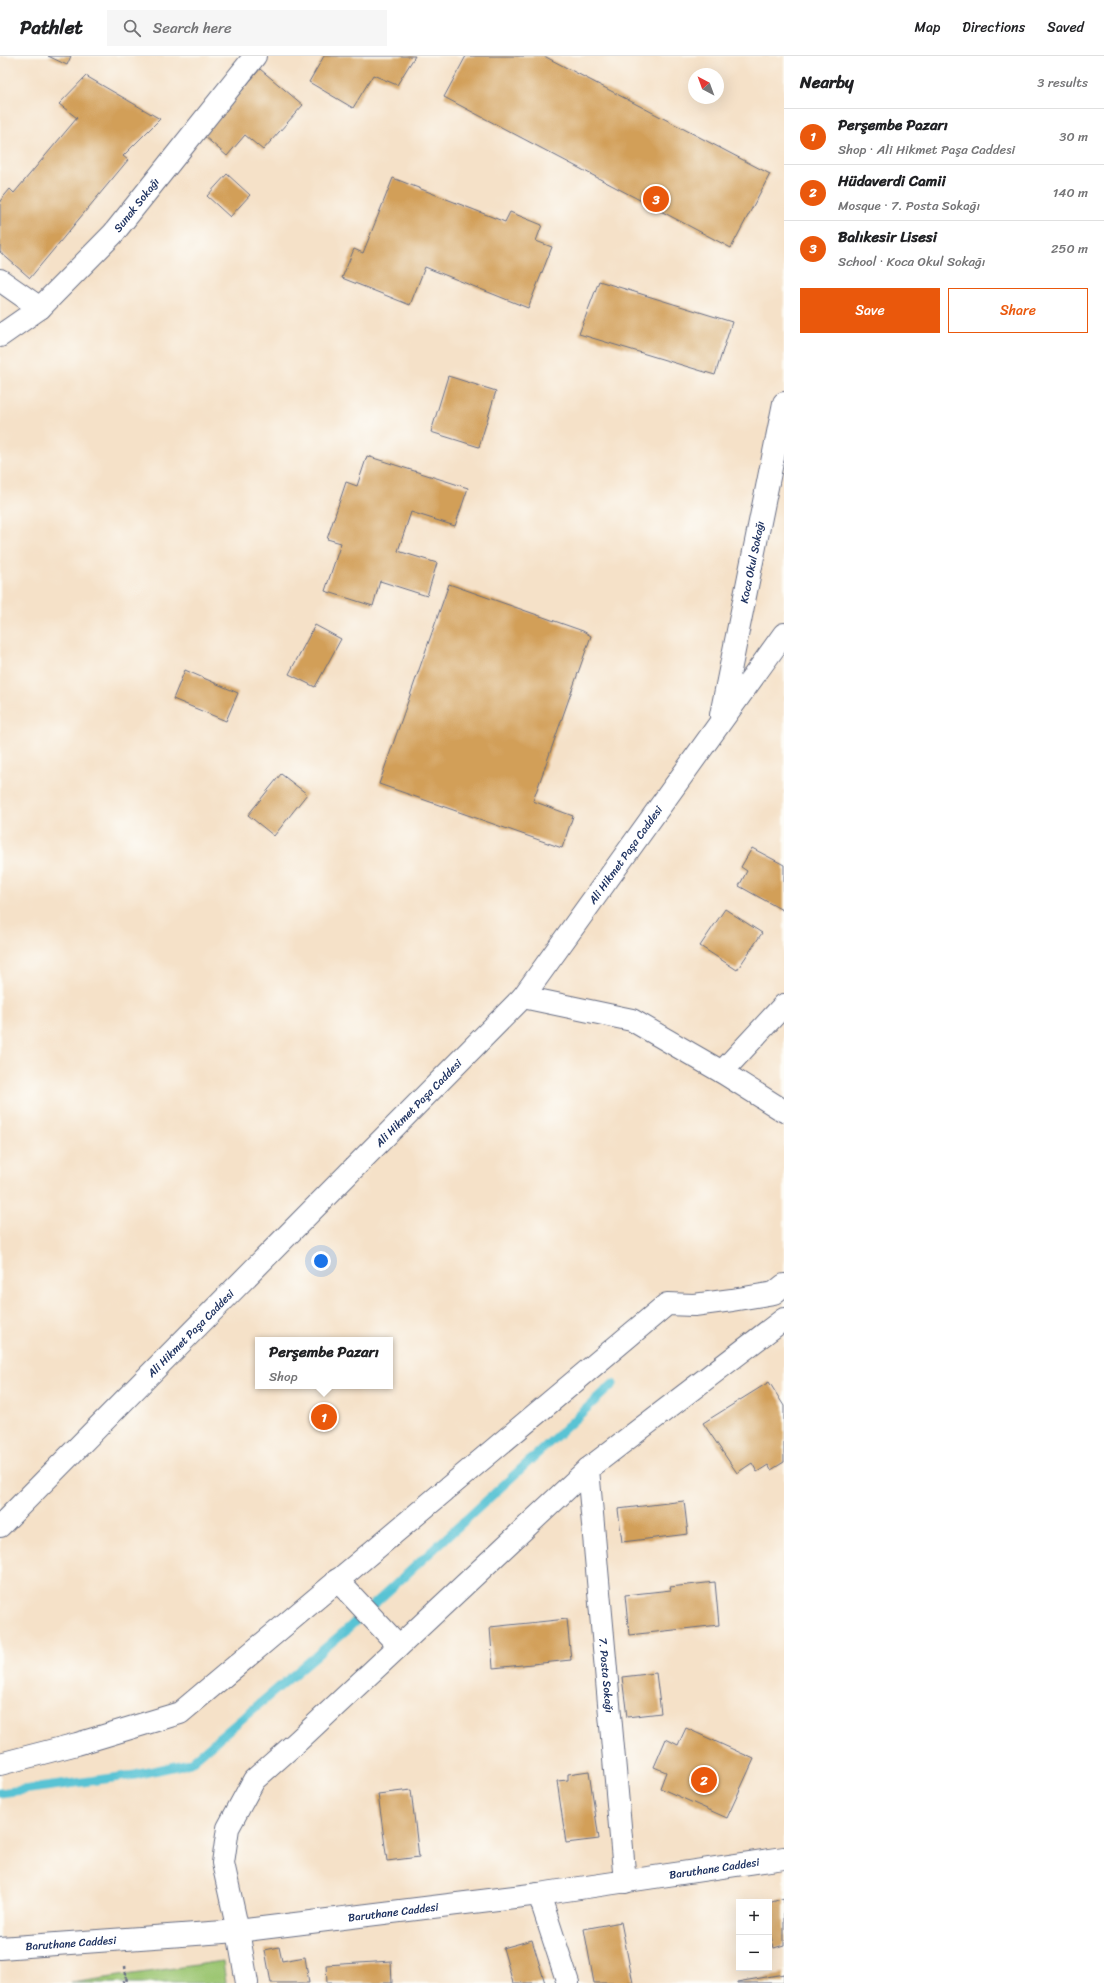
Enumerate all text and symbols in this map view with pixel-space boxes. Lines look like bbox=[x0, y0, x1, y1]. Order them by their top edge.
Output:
search box bbox=[107, 10, 387, 46]
text: Pathlet bbox=[20, 11, 83, 44]
text: Search here bbox=[153, 15, 232, 41]
text: Map bbox=[914, 15, 940, 40]
text: Directions bbox=[962, 15, 1025, 40]
text: Saved bbox=[1047, 15, 1084, 40]
icon: search bbox=[121, 17, 143, 39]
text: Nearby bbox=[800, 67, 854, 97]
north arrow bbox=[688, 68, 724, 104]
text: 3 results bbox=[1037, 71, 1088, 94]
text: Perşembe Pazarı bbox=[838, 112, 948, 138]
text: 1 bbox=[810, 125, 816, 148]
text: 30 m bbox=[1059, 125, 1088, 148]
text: Shop · Ali Hikmet Paşa Caddesi bbox=[838, 138, 1015, 161]
text: Hüdaverdi Camii bbox=[838, 168, 946, 194]
street label: Sunak Sokağı bbox=[109, 174, 164, 237]
text: 2 bbox=[809, 181, 817, 204]
text: 140 m bbox=[1053, 181, 1088, 204]
pin: 3 bbox=[643, 184, 669, 214]
text: Mosque · 7. Posta Sokağı bbox=[838, 194, 980, 217]
text: Balıkesir Lisesi bbox=[838, 224, 937, 250]
text: 3 bbox=[809, 237, 817, 260]
text: 250 m bbox=[1051, 237, 1088, 260]
text: School · Koca Okul Sokağı bbox=[838, 250, 985, 273]
button: Save bbox=[800, 288, 940, 333]
button: Share bbox=[948, 288, 1088, 333]
street label: Koca Okul Sokağı bbox=[735, 519, 770, 605]
street label: Ali Hikmet Paşa Caddesi bbox=[583, 801, 668, 909]
street label: Ali Hikmet Paşa Caddesi bbox=[370, 1054, 467, 1152]
your location bbox=[311, 1251, 331, 1271]
street label: Ali Hikmet Paşa Caddesi bbox=[142, 1285, 240, 1383]
popup bbox=[255, 1337, 393, 1389]
text: Perşembe Pazarı bbox=[269, 1339, 379, 1365]
text: Shop bbox=[269, 1365, 298, 1388]
pin: 1 bbox=[311, 1402, 337, 1432]
street label: 7. Posta Sokağı bbox=[593, 1637, 619, 1714]
pin: 2 bbox=[691, 1765, 717, 1795]
street label: Baruthane Caddesi bbox=[668, 1853, 762, 1885]
street label: Baruthane Caddesi bbox=[347, 1897, 441, 1927]
map controls bbox=[736, 1899, 772, 1971]
button: + bbox=[736, 1899, 772, 1935]
street label: Baruthane Caddesi bbox=[25, 1931, 118, 1956]
button: − bbox=[736, 1935, 772, 1971]

